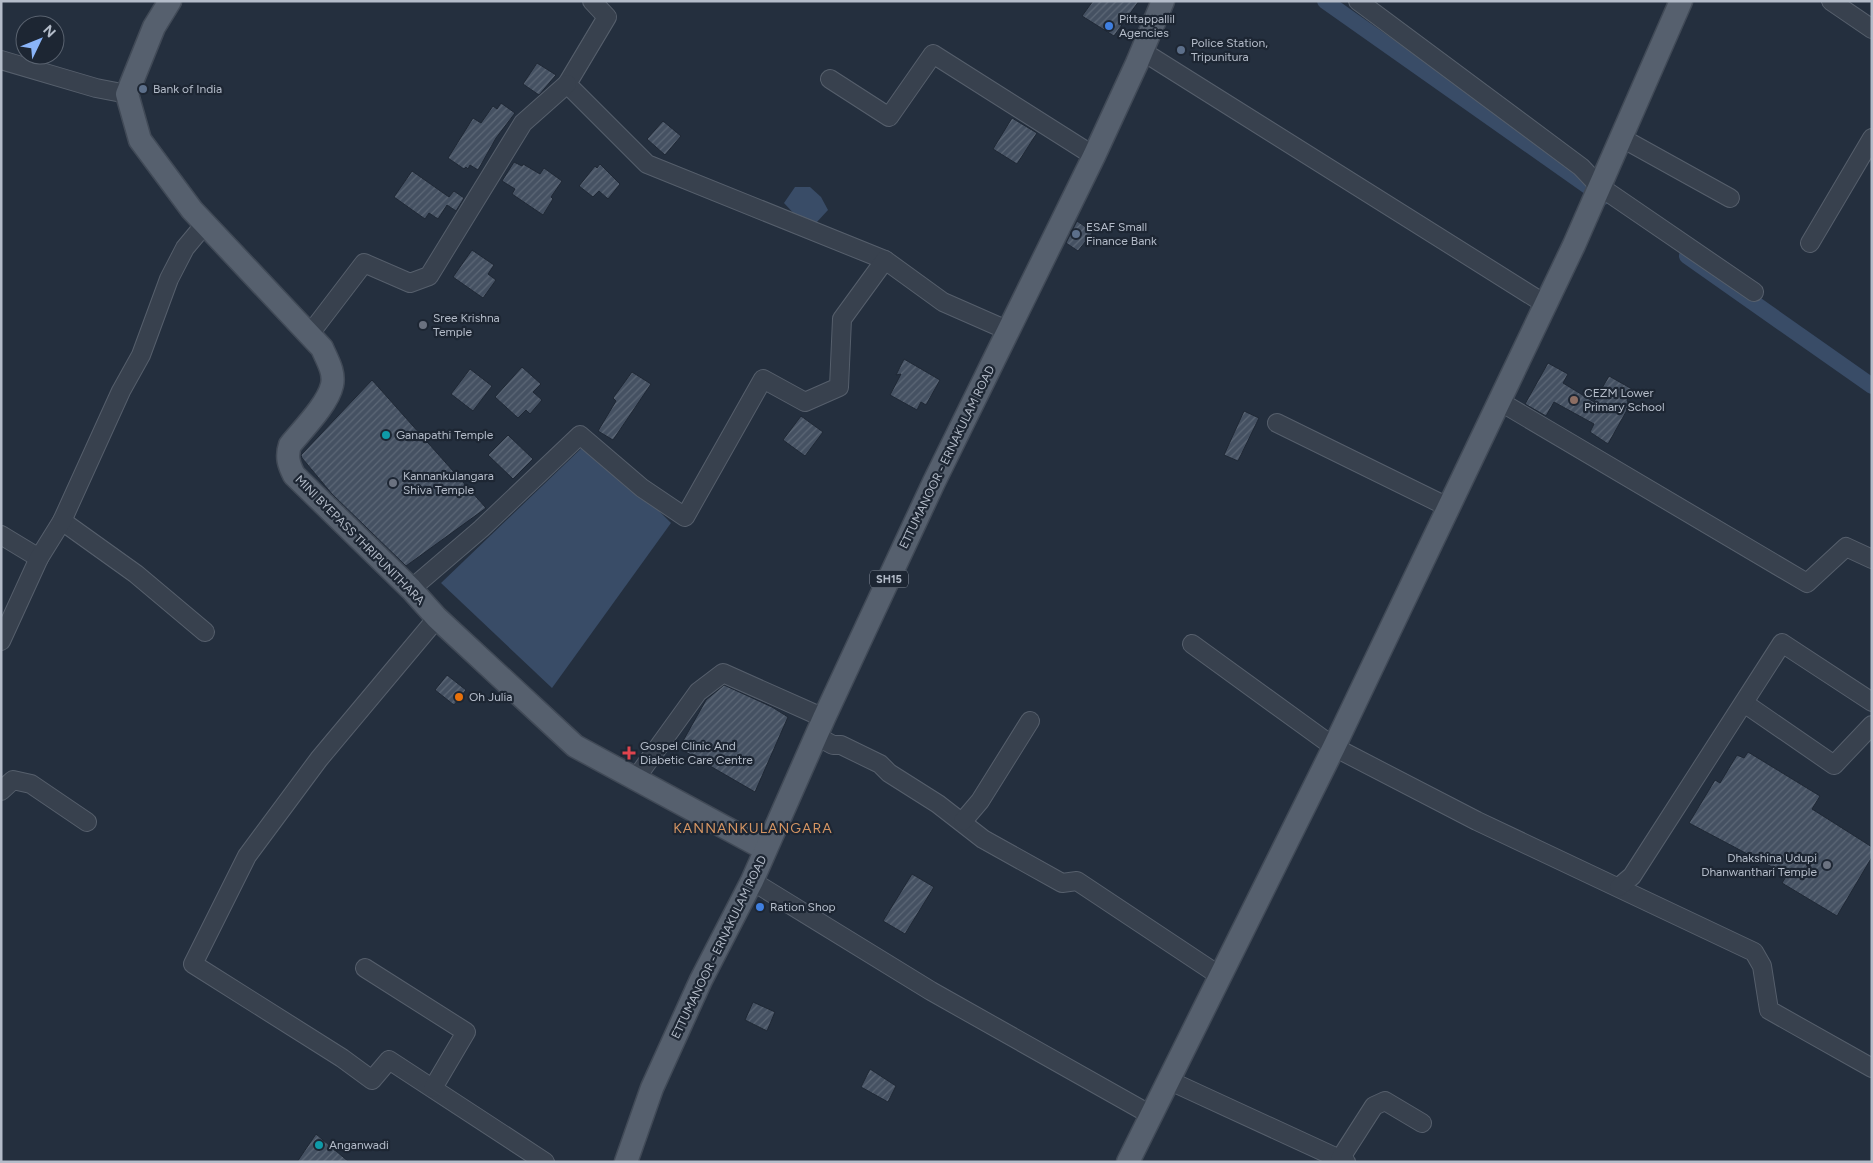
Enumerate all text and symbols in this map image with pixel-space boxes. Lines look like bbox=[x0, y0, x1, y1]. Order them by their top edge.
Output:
place label: Pittappallil Agencies bbox=[1119, 12, 1175, 40]
north arrow bbox=[15, 15, 65, 65]
marker: Pittappallil Agencies bbox=[1103, 20, 1115, 32]
text: N bbox=[39, 22, 59, 41]
place label: Police Station, Tripunitura bbox=[1191, 36, 1268, 64]
marker: Police Station, Tripunitura bbox=[1175, 44, 1187, 56]
place label: Bank of India bbox=[153, 82, 222, 96]
marker: Bank of India bbox=[137, 83, 149, 95]
place label: ESAF Small Finance Bank bbox=[1086, 220, 1157, 248]
marker: ESAF Small Finance Bank bbox=[1070, 228, 1082, 240]
place label: Sree Krishna Temple bbox=[433, 311, 500, 339]
marker: Sree Krishna Temple bbox=[417, 319, 429, 331]
street label: ETTUMANOOR - ERNAKULAM ROAD bbox=[896, 363, 998, 551]
place label: CEZM Lower Primary School bbox=[1584, 386, 1665, 414]
marker: CEZM Lower Primary School bbox=[1568, 394, 1580, 406]
place label: Ganapathi Temple bbox=[396, 428, 494, 442]
marker: Ganapathi Temple bbox=[380, 429, 392, 441]
place label: Kannankulangara Shiva Temple bbox=[403, 469, 494, 497]
street label: MINI BYEPASS THRIPUNITHARA bbox=[292, 472, 428, 608]
marker: Kannankulangara Shiva Temple bbox=[387, 477, 399, 489]
road number: SH15 bbox=[870, 570, 908, 588]
place label: Oh Julia bbox=[469, 690, 512, 704]
marker: Oh Julia bbox=[453, 691, 465, 703]
place label: Gospel Clinic And Diabetic Care Centre bbox=[640, 739, 753, 767]
marker: Gospel Clinic And Diabetic Care Centre bbox=[622, 746, 636, 760]
district label: KANNANKULANGARA bbox=[673, 820, 833, 837]
place label: Dhakshina Udupi Dhanwanthari Temple bbox=[1701, 851, 1817, 879]
street label: ETTUMANOOR - ERNAKULAM ROAD bbox=[668, 853, 770, 1041]
marker: Dhakshina Udupi Dhanwanthari Temple bbox=[1821, 859, 1833, 871]
place label: Ration Shop bbox=[770, 900, 836, 914]
marker: Ration Shop bbox=[754, 901, 766, 913]
place label: Anganwadi bbox=[329, 1138, 389, 1152]
marker: Anganwadi bbox=[313, 1139, 325, 1151]

